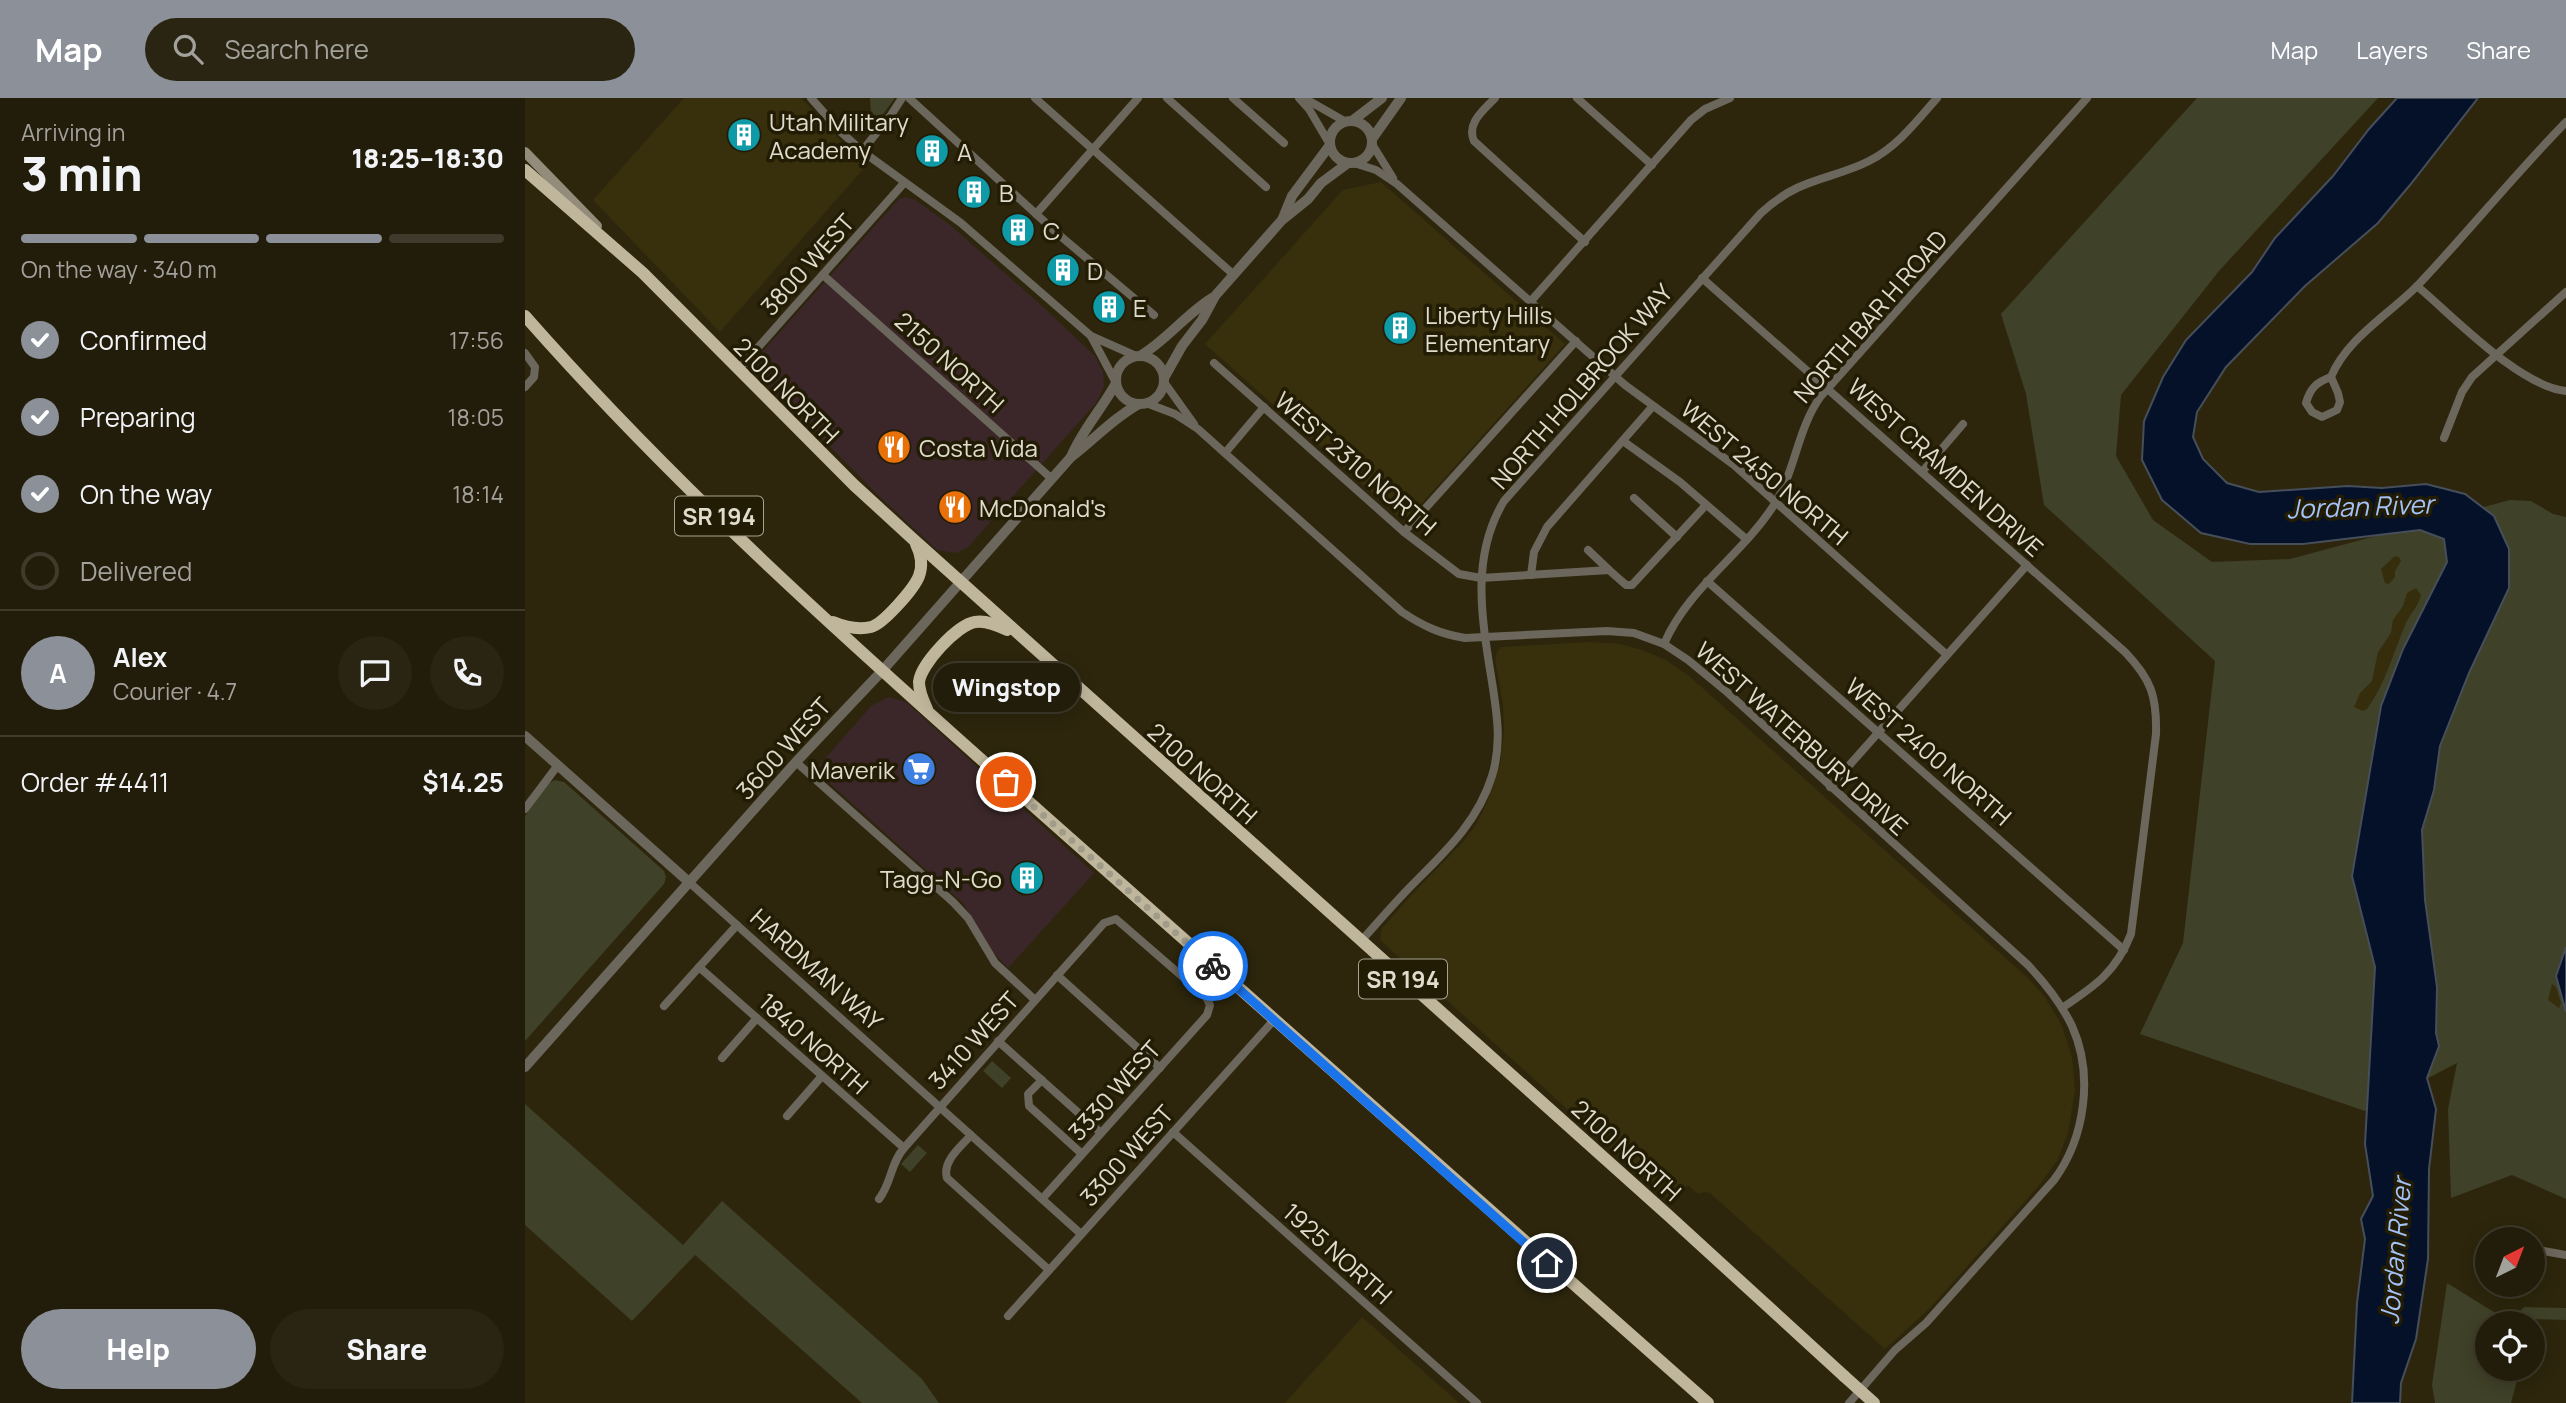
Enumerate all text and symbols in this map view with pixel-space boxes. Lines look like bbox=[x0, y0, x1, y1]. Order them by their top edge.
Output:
search box bbox=[145, 18, 635, 81]
text: Map bbox=[35, 27, 103, 72]
icon: search bbox=[169, 30, 207, 68]
text: Search here bbox=[225, 31, 369, 67]
text: Map bbox=[2271, 33, 2318, 66]
text: Layers bbox=[2356, 33, 2428, 66]
text: Share bbox=[2466, 33, 2531, 66]
place label: Utah Military Academy bbox=[769, 105, 909, 166]
text: Arriving in bbox=[21, 116, 126, 148]
building icon: Utah Military Academy bbox=[725, 116, 763, 154]
building icon: A bbox=[913, 132, 951, 170]
place label: A bbox=[957, 135, 972, 168]
text: 18:25–18:30 bbox=[351, 140, 504, 176]
text: 3 min bbox=[21, 142, 142, 205]
building icon: B bbox=[955, 173, 993, 211]
place label: B bbox=[999, 176, 1014, 209]
street label: 3800 WEST bbox=[753, 206, 862, 322]
building icon: C bbox=[999, 211, 1037, 249]
place label: C bbox=[1043, 214, 1060, 247]
street label: NORTH BAR H ROAD bbox=[1786, 223, 1954, 409]
building icon: D bbox=[1044, 251, 1082, 289]
text: On the way · 340 m bbox=[21, 253, 217, 285]
place label: D bbox=[1087, 254, 1103, 287]
street label: NORTH HOLBROOK WAY bbox=[1483, 276, 1680, 496]
building icon: E bbox=[1090, 288, 1128, 326]
place label: E bbox=[1133, 291, 1147, 324]
place label: Liberty Hills Elementary bbox=[1425, 298, 1552, 359]
street label: 2150 NORTH bbox=[888, 304, 1012, 420]
building icon: Liberty Hills Elementary bbox=[1381, 309, 1419, 347]
icon: check bbox=[21, 321, 59, 359]
text: Confirmed bbox=[80, 322, 207, 358]
text: 17:56 bbox=[449, 324, 504, 356]
street label: 2100 NORTH bbox=[727, 330, 847, 450]
street label: WEST CRAMDEN DRIVE bbox=[1841, 370, 2051, 564]
street label: WEST 2310 NORTH bbox=[1268, 384, 1444, 542]
street label: WEST 2450 NORTH bbox=[1674, 392, 1856, 552]
icon: check bbox=[21, 398, 59, 436]
text: Preparing bbox=[80, 399, 196, 435]
text: 18:05 bbox=[447, 401, 504, 433]
restaurant icon: Costa Vida bbox=[875, 428, 913, 466]
place label: Costa Vida bbox=[919, 431, 1038, 464]
icon: check bbox=[21, 475, 59, 513]
text: On the way bbox=[80, 476, 212, 512]
text: 18:14 bbox=[452, 478, 504, 510]
water label: Jordan River bbox=[2286, 485, 2438, 527]
restaurant icon: McDonald's bbox=[936, 488, 974, 526]
place label: McDonald's bbox=[979, 491, 1106, 524]
road number: SR 194 bbox=[675, 496, 763, 536]
text: Delivered bbox=[80, 553, 192, 589]
street label: WEST WATERBURY DRIVE bbox=[1689, 634, 1915, 842]
button: chat bbox=[338, 636, 412, 710]
button: phone bbox=[430, 636, 504, 710]
text: Alex bbox=[113, 639, 167, 675]
text: A bbox=[49, 655, 67, 691]
callout: Wingstop bbox=[932, 663, 1079, 712]
street label: WEST 2400 NORTH bbox=[1839, 670, 2019, 832]
text: Wingstop bbox=[952, 671, 1061, 703]
text: Courier · 4.7 bbox=[113, 675, 237, 707]
street label: 3600 WEST bbox=[728, 689, 838, 806]
street label: 2100 NORTH bbox=[1141, 715, 1265, 831]
supermarket icon: Maverik bbox=[900, 750, 938, 788]
pin bbox=[976, 752, 1036, 812]
place label: Maverik bbox=[810, 753, 896, 786]
icon: bag bbox=[987, 763, 1025, 801]
text: Order #4411 bbox=[21, 764, 169, 800]
text: $14.25 bbox=[422, 764, 504, 800]
building icon: Tagg-N-Go bbox=[1008, 859, 1046, 897]
place label: Tagg-N-Go bbox=[880, 862, 1002, 895]
street label: HARDMAN WAY bbox=[744, 901, 891, 1038]
courier bbox=[1178, 931, 1248, 1001]
icon: bike bbox=[1194, 947, 1232, 985]
road number: SR 194 bbox=[1359, 960, 1447, 998]
street label: 3410 WEST bbox=[920, 984, 1026, 1096]
street label: 1840 NORTH bbox=[752, 985, 876, 1101]
street label: 3330 WEST bbox=[1060, 1032, 1168, 1147]
street label: 2100 NORTH bbox=[1565, 1092, 1689, 1208]
street label: 3300 WEST bbox=[1072, 1097, 1181, 1213]
water label: Jordan River bbox=[2371, 1173, 2420, 1326]
street label: 1925 NORTH bbox=[1276, 1195, 1400, 1311]
north arrow bbox=[2475, 1227, 2545, 1297]
map controls bbox=[2475, 1227, 2545, 1381]
pin bbox=[1517, 1233, 1577, 1293]
icon: home bbox=[1528, 1244, 1566, 1282]
button: Help bbox=[21, 1309, 256, 1389]
button: Share bbox=[270, 1309, 504, 1389]
button: locate bbox=[2475, 1311, 2545, 1381]

